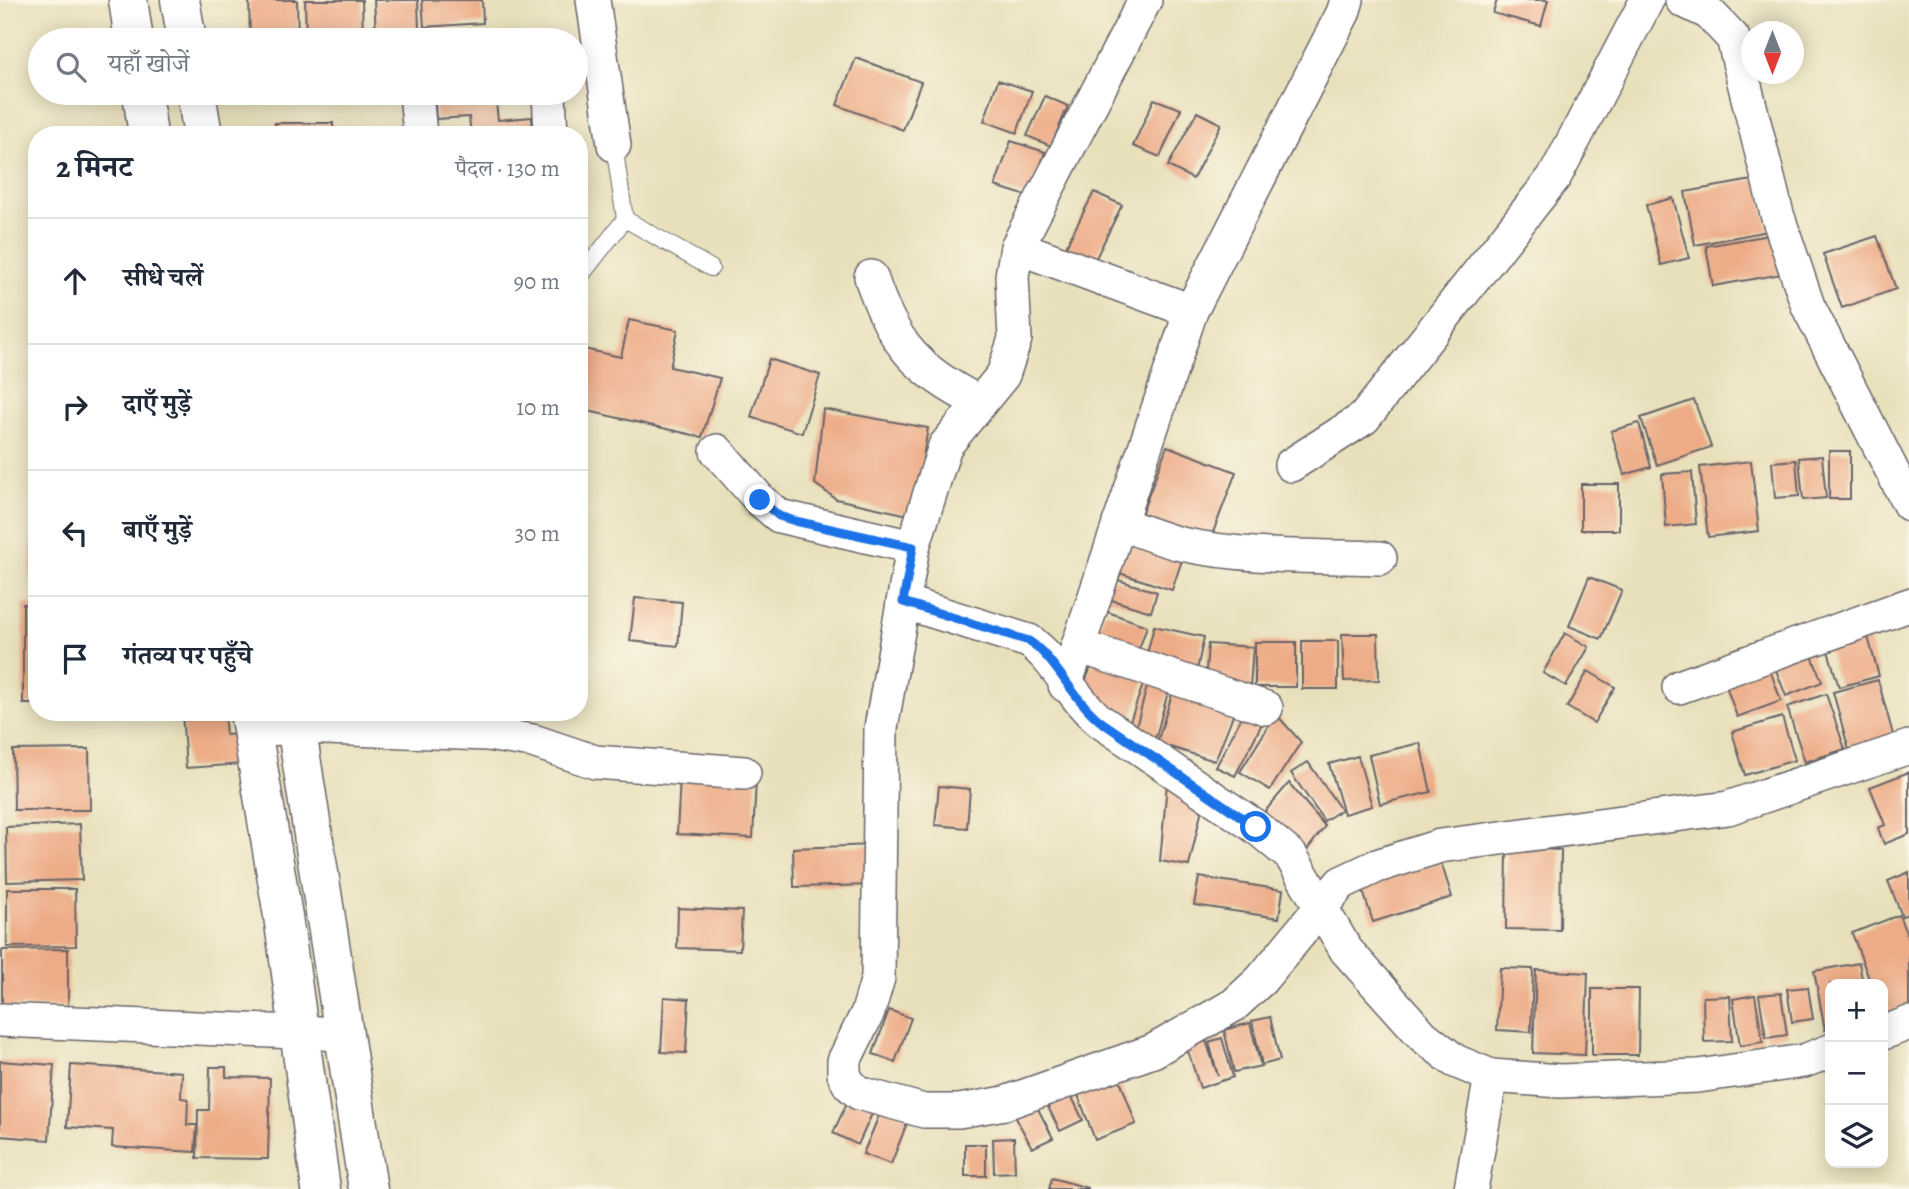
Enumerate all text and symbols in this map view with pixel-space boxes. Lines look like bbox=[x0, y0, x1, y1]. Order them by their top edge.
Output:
north arrow bbox=[1741, 21, 1804, 84]
search box bbox=[28, 28, 588, 105]
text: यहाँ खोजें bbox=[108, 46, 189, 81]
icon: search bbox=[52, 48, 90, 86]
text: 2 मिनट bbox=[56, 147, 133, 187]
text: पैदल · 130 m bbox=[455, 153, 560, 184]
text: सीधे चलें bbox=[123, 260, 203, 295]
icon: ahead bbox=[56, 262, 94, 300]
text: 90 m bbox=[514, 266, 560, 297]
text: दाएँ मुड़ें bbox=[123, 386, 191, 421]
icon: right bbox=[56, 388, 94, 426]
text: 10 m bbox=[516, 392, 560, 423]
route end bbox=[744, 484, 775, 515]
text: बाएँ मुड़ें bbox=[123, 512, 192, 547]
icon: left bbox=[56, 514, 94, 552]
text: 30 m bbox=[514, 518, 560, 549]
text: गंतव्य पर पहुँचे bbox=[123, 638, 252, 673]
icon: arrive bbox=[56, 640, 94, 678]
route start bbox=[1240, 811, 1271, 842]
map controls bbox=[1825, 979, 1888, 1168]
button: + bbox=[1825, 979, 1888, 1042]
button: − bbox=[1825, 1042, 1888, 1105]
button: layers bbox=[1825, 1105, 1888, 1168]

